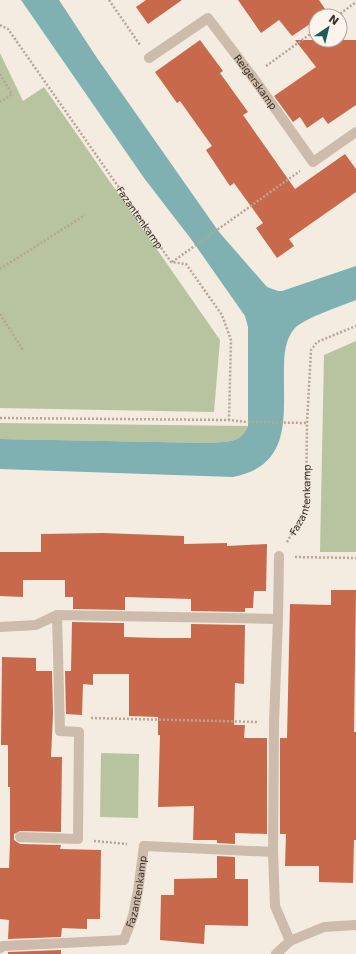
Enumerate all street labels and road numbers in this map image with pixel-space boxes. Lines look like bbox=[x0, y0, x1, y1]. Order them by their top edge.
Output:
street label: Reigerskamp bbox=[232, 53, 279, 112]
street label: Fazantenkamp bbox=[114, 185, 165, 251]
street label: Fazantenkamp bbox=[288, 464, 312, 537]
street label: Fazantenkamp bbox=[124, 855, 149, 929]

